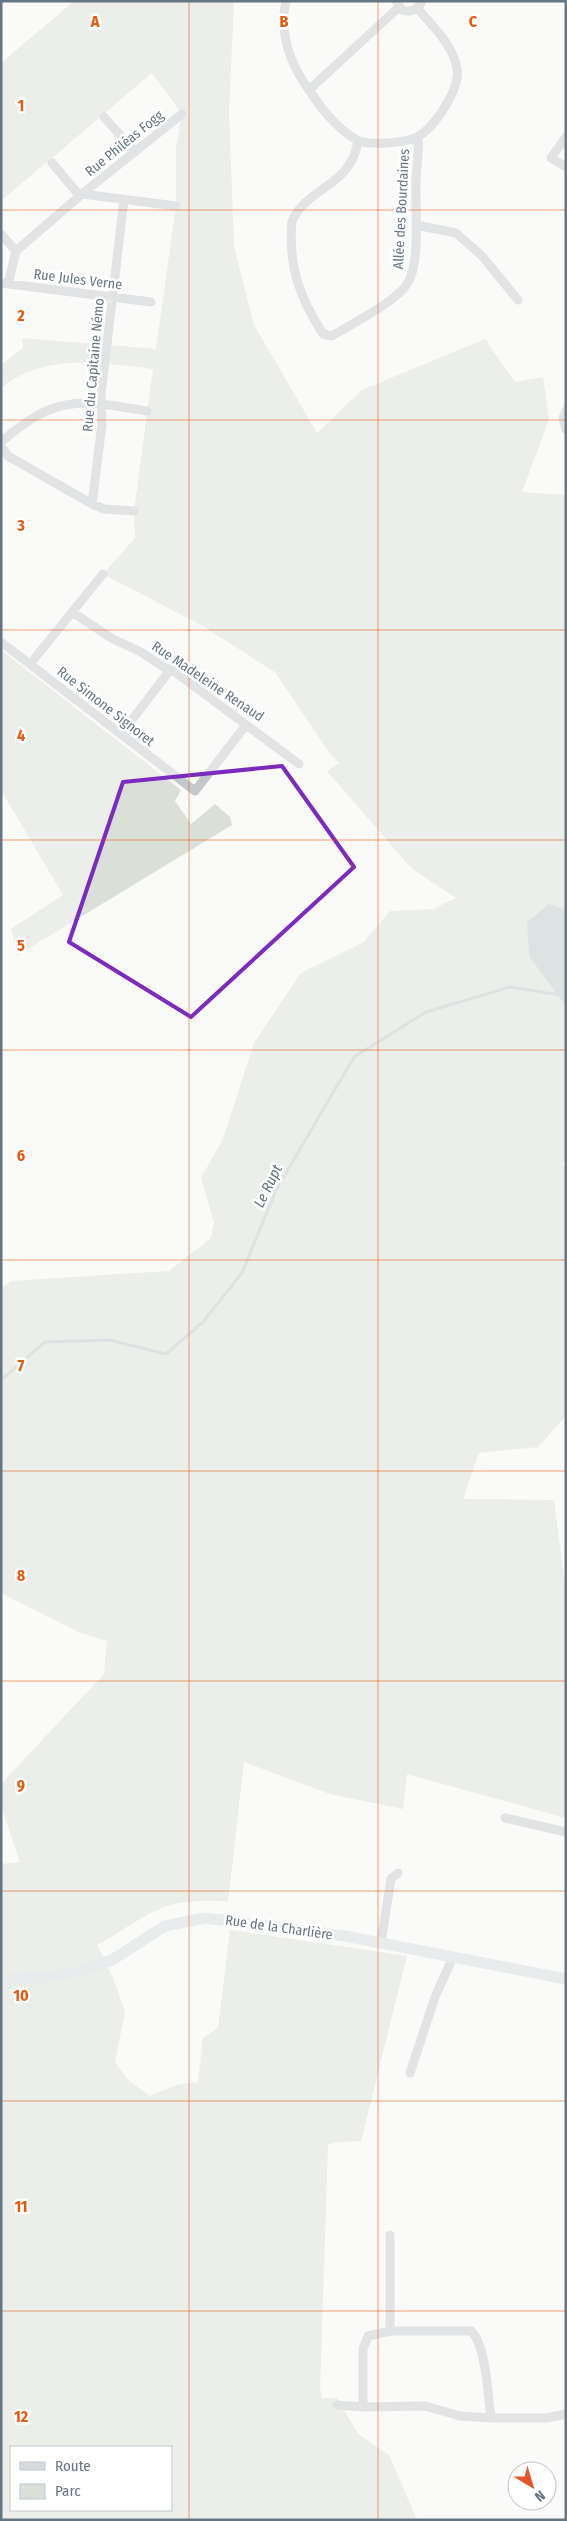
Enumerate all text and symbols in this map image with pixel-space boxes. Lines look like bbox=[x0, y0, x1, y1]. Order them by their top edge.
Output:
text: A bbox=[90, 12, 100, 31]
text: B bbox=[280, 12, 289, 31]
text: C bbox=[469, 12, 478, 31]
text: 1 bbox=[18, 96, 24, 115]
street label: Rue Philéas Fogg bbox=[82, 106, 167, 180]
street label: Allée des Bourdaines bbox=[390, 148, 413, 270]
street label: Rue Jules Verne bbox=[33, 266, 123, 293]
street label: Rue du Capitaine Némo bbox=[79, 298, 108, 433]
text: 2 bbox=[16, 306, 25, 325]
text: 3 bbox=[16, 516, 25, 535]
street label: Rue Madeleine Renaud bbox=[148, 638, 267, 725]
street label: Rue Simone Signoret bbox=[54, 663, 158, 750]
text: 4 bbox=[17, 726, 25, 745]
text: 5 bbox=[17, 936, 25, 955]
text: 6 bbox=[17, 1146, 25, 1165]
water label: Le Rupt bbox=[250, 1161, 286, 1210]
text: 7 bbox=[18, 1356, 25, 1375]
text: 8 bbox=[17, 1566, 26, 1585]
text: 9 bbox=[17, 1776, 25, 1795]
street label: Rue de la Charlière bbox=[224, 1912, 334, 1943]
text: 10 bbox=[13, 1986, 29, 2005]
text: 11 bbox=[14, 2197, 28, 2216]
text: 12 bbox=[14, 2407, 29, 2426]
legend bbox=[10, 2446, 172, 2511]
text: Route bbox=[55, 2457, 91, 2475]
north arrow bbox=[507, 2461, 557, 2511]
text: Parc bbox=[55, 2482, 81, 2500]
text: N bbox=[531, 2487, 548, 2505]

